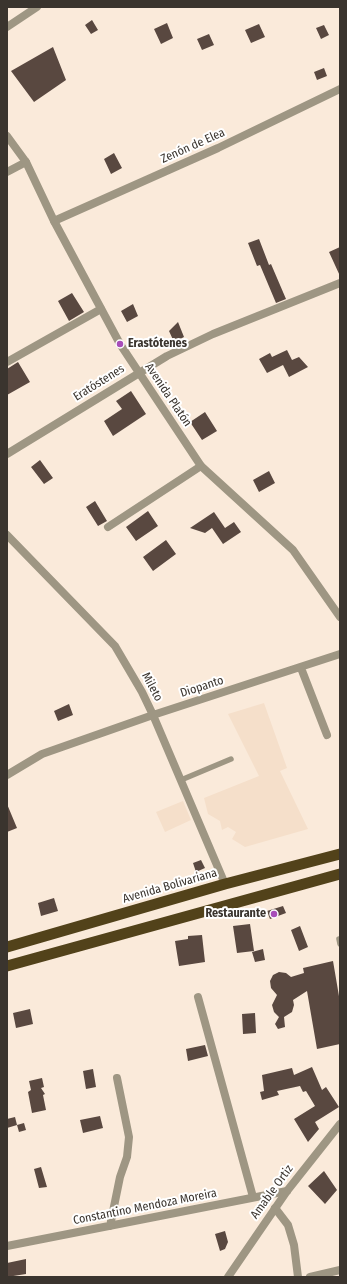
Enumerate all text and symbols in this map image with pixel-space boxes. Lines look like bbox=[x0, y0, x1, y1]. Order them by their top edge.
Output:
street label: Zenón de Elea bbox=[159, 125, 227, 167]
place label: Erastótenes bbox=[128, 337, 187, 351]
marker: Erastótenes bbox=[115, 339, 125, 349]
street label: Avenida Platón bbox=[141, 360, 195, 430]
street label: Eratóstenes bbox=[71, 362, 127, 404]
street label: Mileto bbox=[138, 670, 166, 704]
street label: Diopanto bbox=[178, 673, 226, 701]
street label: Avenida Bolivariana bbox=[121, 866, 219, 906]
place label: Restaurante bbox=[205, 907, 266, 921]
marker: Restaurante bbox=[269, 909, 279, 919]
street label: Amable Ortiz bbox=[248, 1162, 296, 1222]
street label: Constantino Mendoza Moreira bbox=[72, 1186, 218, 1228]

